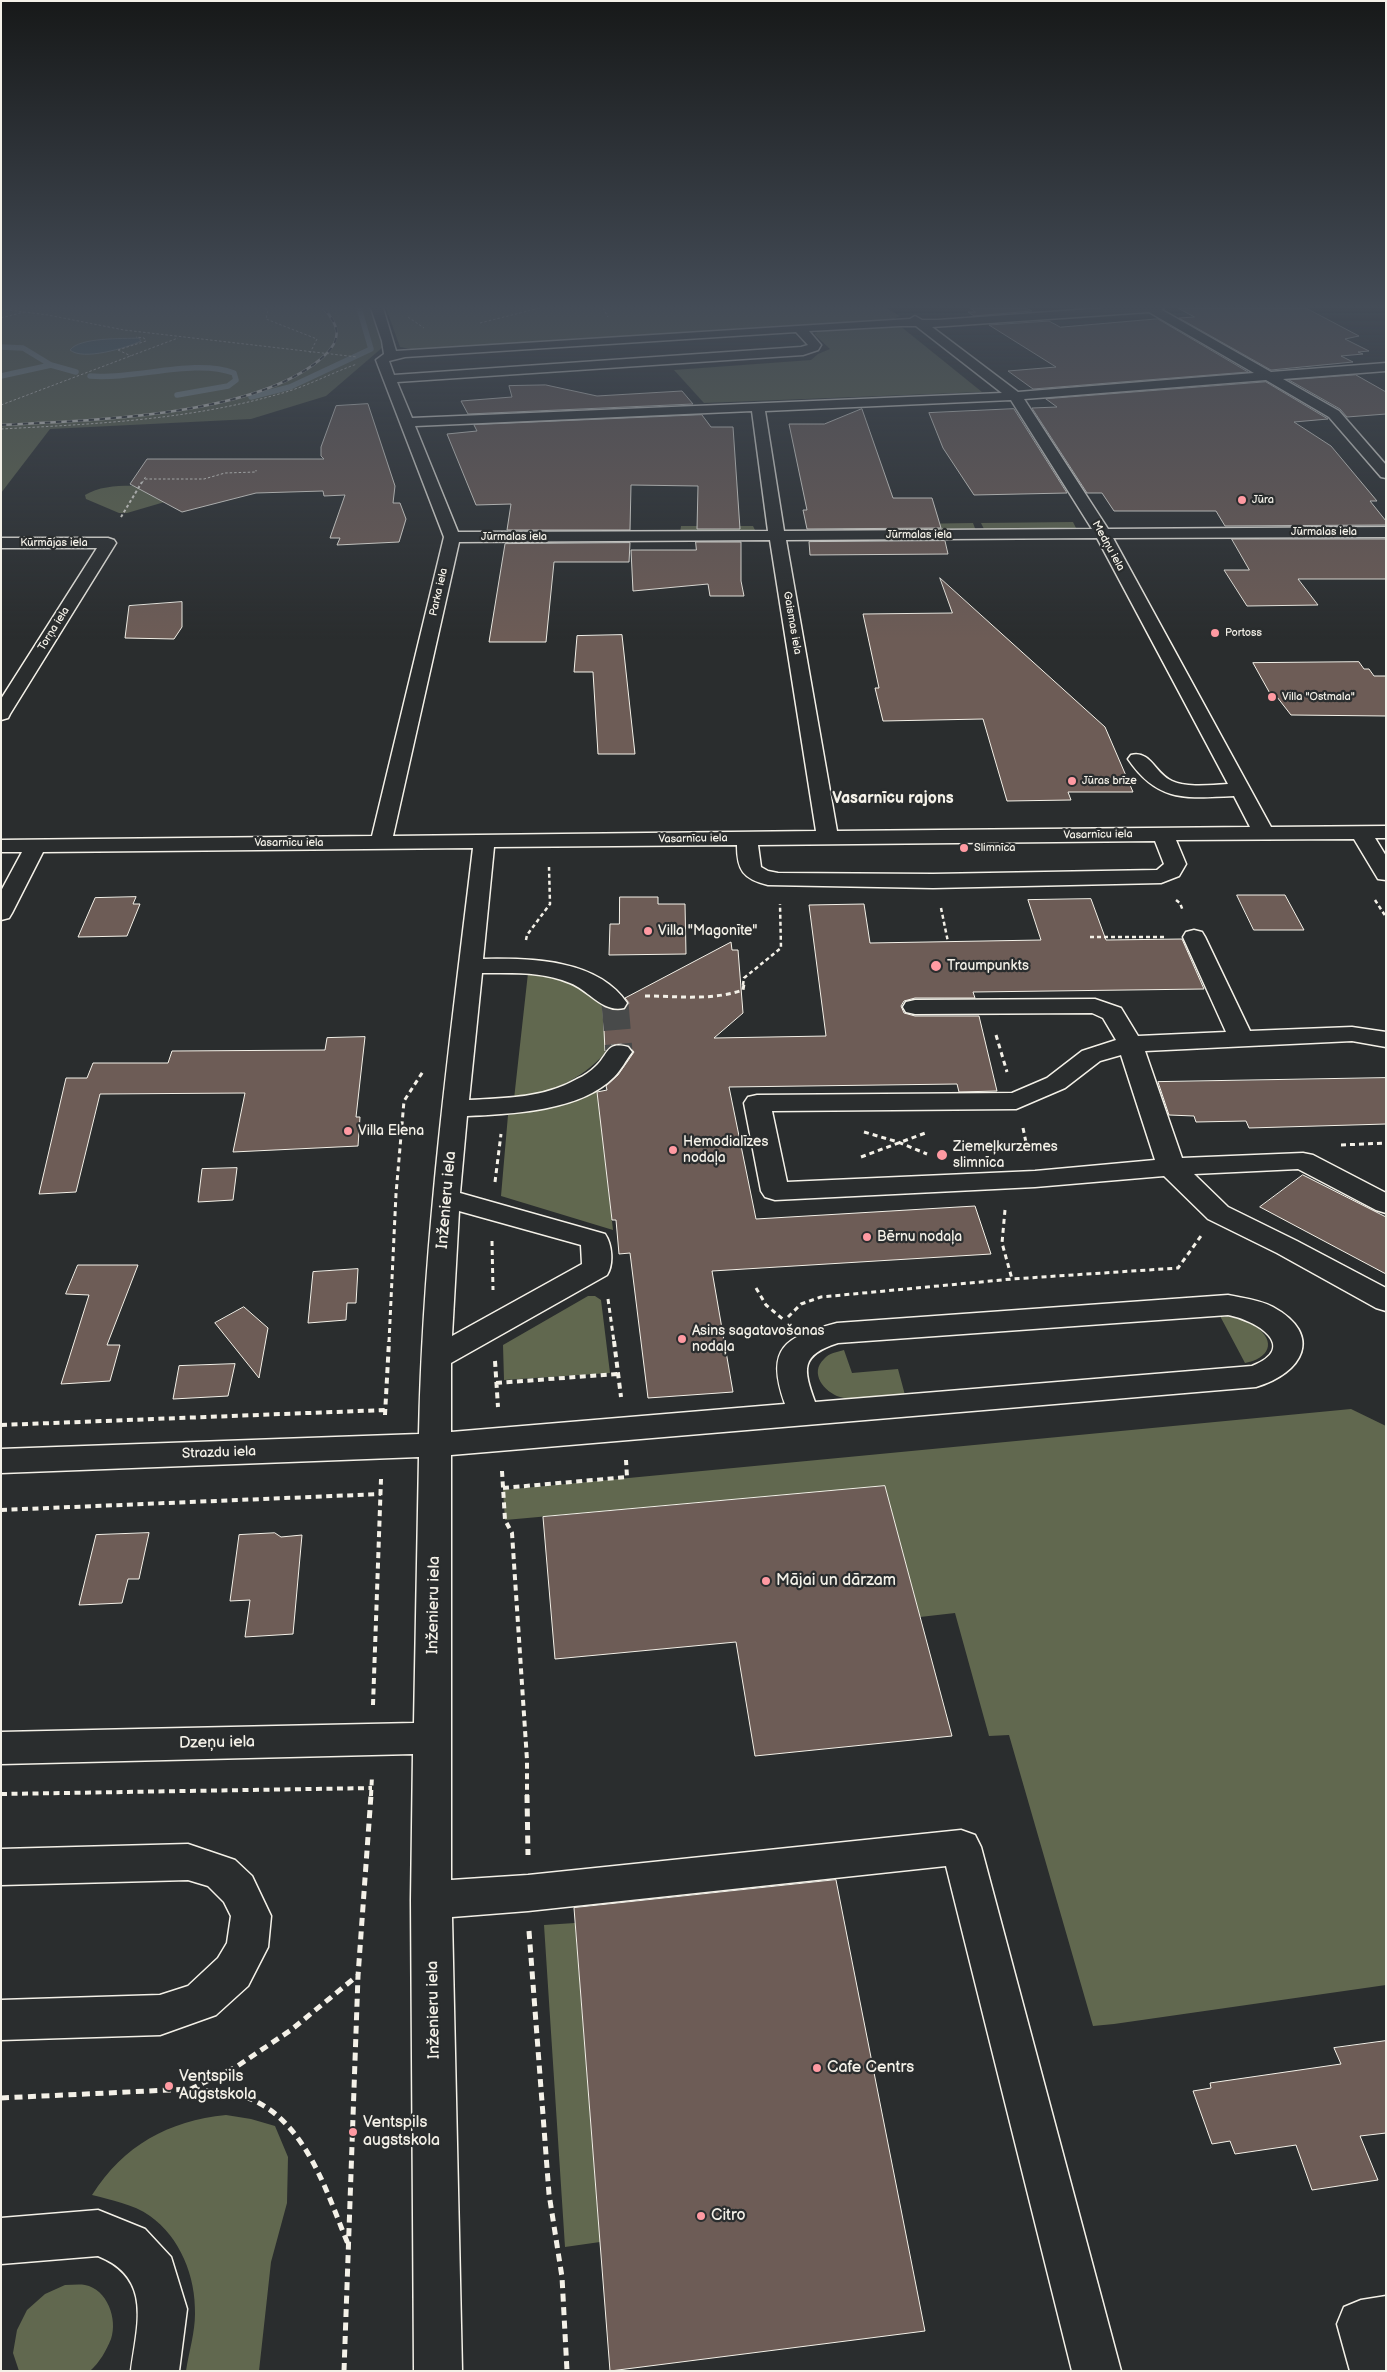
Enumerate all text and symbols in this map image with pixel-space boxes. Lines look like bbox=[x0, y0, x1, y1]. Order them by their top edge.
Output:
place label: Jūra bbox=[1252, 493, 1274, 507]
marker: Jūra bbox=[1236, 494, 1248, 506]
street label: Medņu iela bbox=[1089, 519, 1127, 573]
street label: Jūrmalas iela bbox=[1291, 525, 1357, 539]
street label: Jūrmalas iela bbox=[886, 528, 952, 542]
street label: Jūrmalas iela bbox=[481, 530, 547, 544]
street label: Kūrmājas iela bbox=[20, 536, 88, 550]
street label: Parka iela bbox=[427, 567, 451, 617]
street label: Gaismas iela bbox=[780, 590, 804, 656]
street label: Torņa iela bbox=[35, 605, 73, 653]
place label: Portoss bbox=[1225, 626, 1262, 640]
marker: Portoss bbox=[1209, 627, 1221, 639]
place label: Villa "Ostmala" bbox=[1282, 690, 1355, 704]
marker: Villa "Ostmala" bbox=[1266, 691, 1278, 703]
place label: Jūras brīze bbox=[1082, 774, 1137, 788]
marker: Jūras brīze bbox=[1066, 775, 1078, 787]
district label: Vasarnīcu rajons bbox=[832, 789, 954, 809]
street label: Vasarnīcu iela bbox=[1063, 828, 1133, 842]
street label: Vasarnīcu iela bbox=[658, 832, 728, 846]
street label: Vasarnīcu iela bbox=[254, 836, 324, 850]
place label: Slimnīca bbox=[974, 841, 1016, 855]
marker: Slimnīca bbox=[958, 842, 970, 854]
place label: Villa "Magonīte" bbox=[658, 923, 758, 939]
marker: Villa "Magonīte" bbox=[642, 925, 654, 937]
place label: Traumpunkts bbox=[947, 958, 1029, 974]
marker: Traumpunkts bbox=[929, 959, 943, 973]
place label: Villa Elena bbox=[358, 1123, 424, 1139]
marker: Villa Elena bbox=[342, 1125, 354, 1137]
place label: Hemodialīzes nodaļa bbox=[683, 1134, 768, 1166]
place label: Ziemeļkurzemes slimnīca bbox=[953, 1139, 1058, 1172]
marker: Hemodialīzes nodaļa bbox=[667, 1144, 679, 1156]
marker: Ziemeļkurzemes slimnīca bbox=[935, 1148, 949, 1162]
street label: Inženieru iela bbox=[433, 1150, 461, 1250]
place label: Bērnu nodaļa bbox=[877, 1229, 962, 1245]
marker: Bērnu nodaļa bbox=[861, 1231, 873, 1243]
place label: Asins sagatavošanas nodaļa bbox=[692, 1323, 824, 1355]
marker: Asins sagatavošanas nodaļa bbox=[676, 1333, 688, 1345]
street label: Strazdu iela bbox=[182, 1443, 256, 1463]
street label: Inženieru iela bbox=[424, 1556, 444, 1654]
place label: Mājai un dārzam bbox=[776, 1571, 896, 1591]
marker: Mājai un dārzam bbox=[760, 1575, 772, 1587]
street label: Dzeņu iela bbox=[179, 1733, 255, 1753]
street label: Inženieru iela bbox=[424, 1961, 444, 2059]
place label: Cafe Centrs bbox=[827, 2058, 914, 2078]
marker: Cafe Centrs bbox=[811, 2062, 823, 2074]
place label: Ventspils Augstskola bbox=[179, 2067, 257, 2105]
marker: Ventspils Augstskola bbox=[163, 2080, 175, 2092]
place label: Ventspils augstskola bbox=[363, 2113, 440, 2151]
marker: Ventspils augstskola bbox=[347, 2126, 359, 2138]
place label: Citro bbox=[711, 2206, 746, 2226]
marker: Citro bbox=[695, 2210, 707, 2222]

